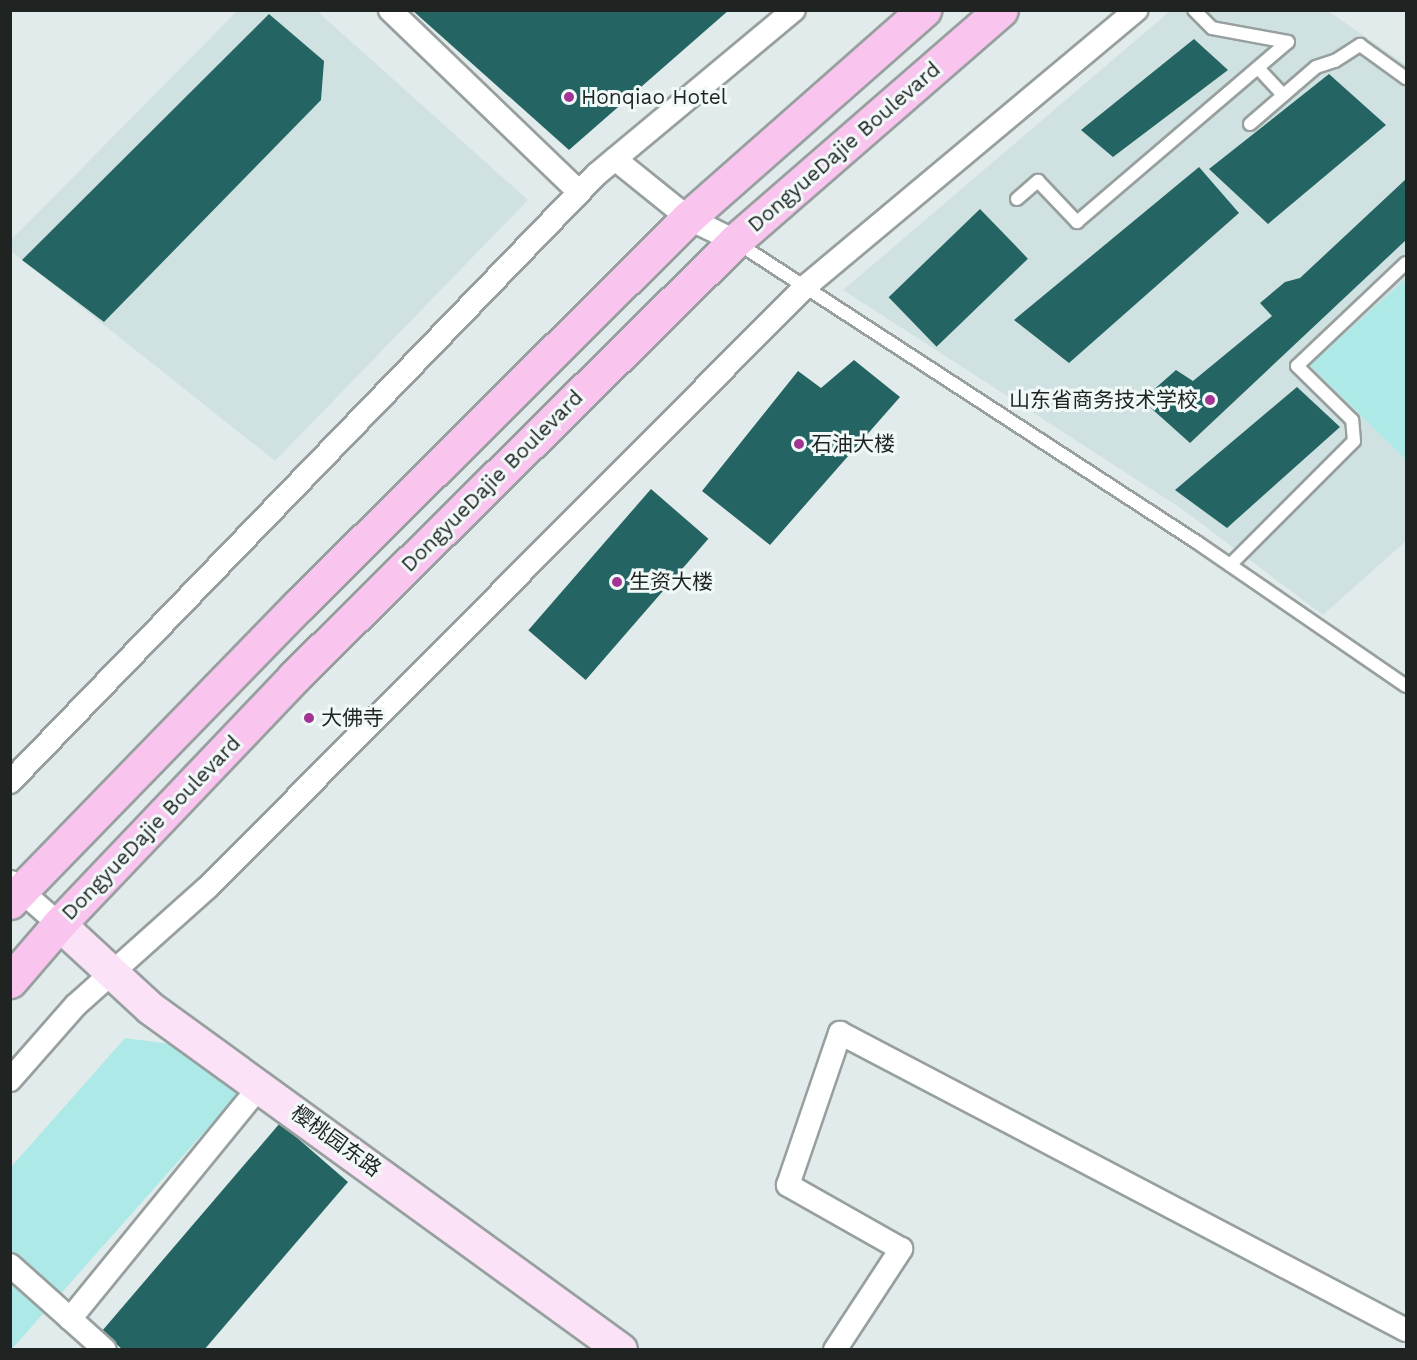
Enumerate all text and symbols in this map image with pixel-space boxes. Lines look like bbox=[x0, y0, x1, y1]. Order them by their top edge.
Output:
street label: DongyueDajie Boulevard bbox=[743, 57, 945, 237]
place label: Honqiao Hotel bbox=[581, 84, 727, 110]
marker: Honqiao Hotel bbox=[562, 90, 576, 104]
street label: DongyueDajie Boulevard bbox=[396, 385, 588, 577]
place label: 山东省商务技术学校 bbox=[1009, 387, 1198, 413]
marker: 山东省商务技术学校 bbox=[1203, 393, 1217, 407]
place label: 石油大楼 bbox=[811, 431, 895, 457]
marker: 石油大楼 bbox=[792, 437, 806, 451]
place label: 生资大楼 bbox=[629, 569, 713, 595]
marker: 生资大楼 bbox=[610, 575, 624, 589]
place label: 大佛寺 bbox=[321, 705, 384, 731]
marker: 大佛寺 bbox=[302, 711, 316, 725]
street label: DongyueDajie Boulevard bbox=[56, 731, 246, 925]
street label: 樱桃园东路 bbox=[286, 1100, 386, 1182]

